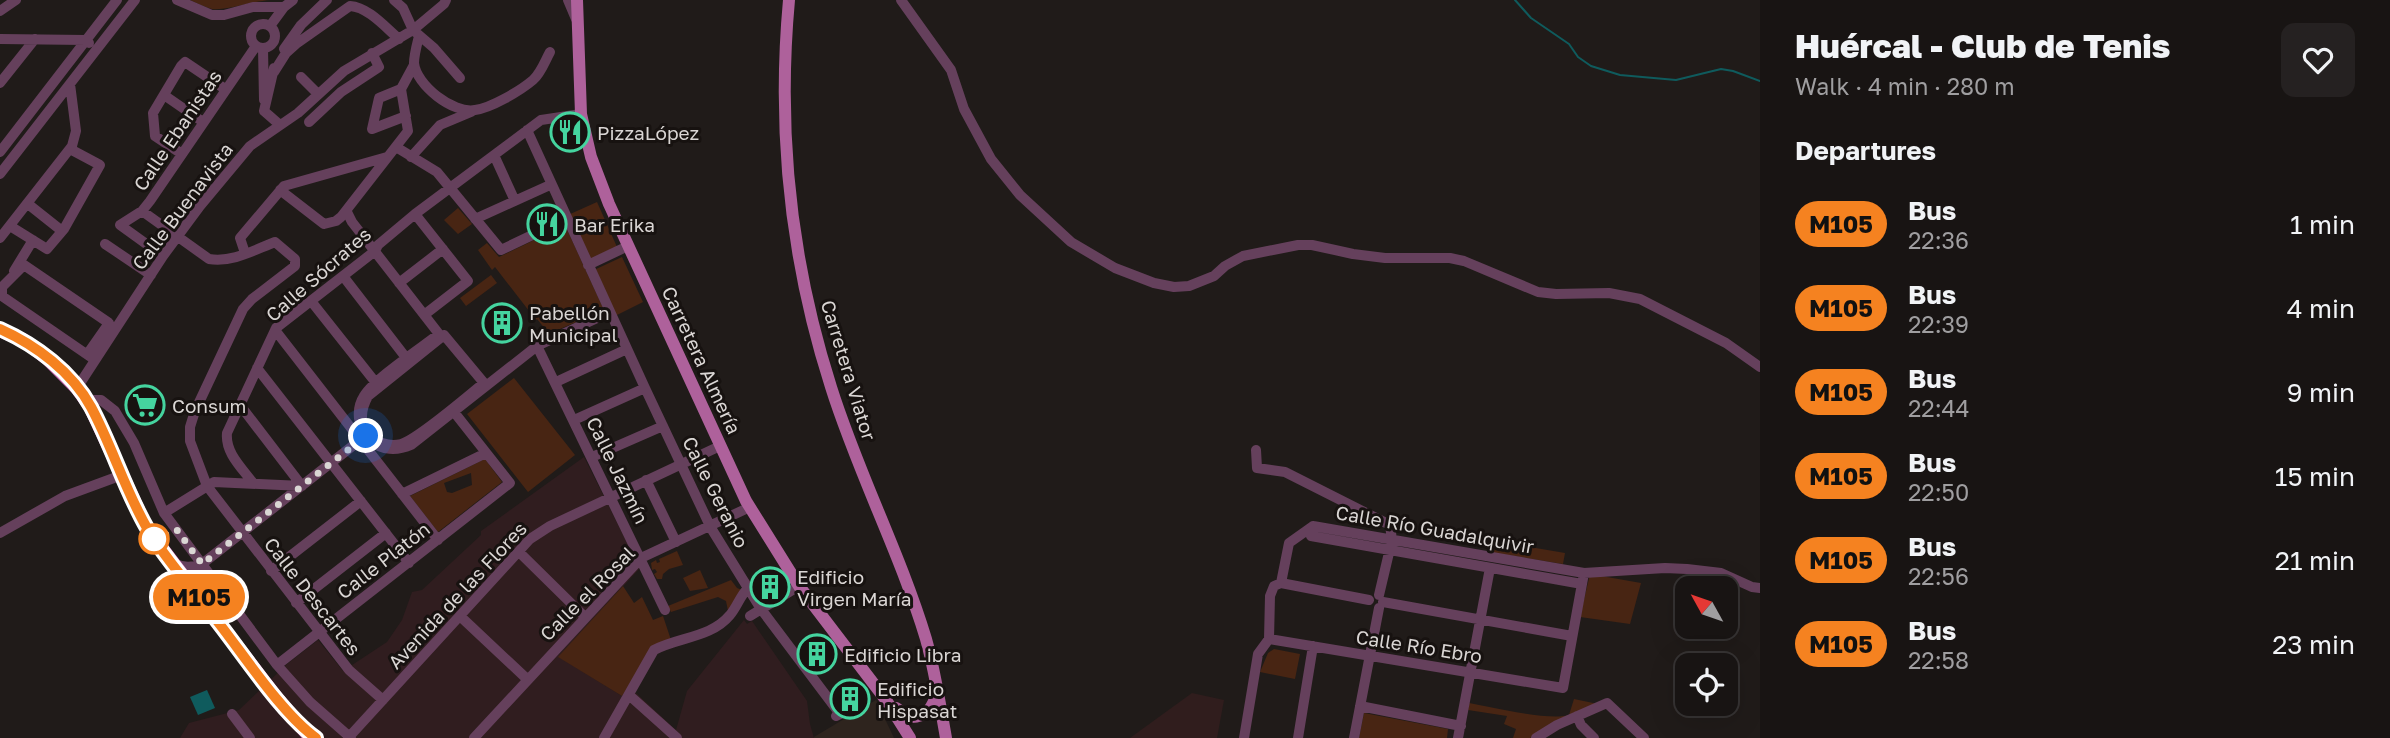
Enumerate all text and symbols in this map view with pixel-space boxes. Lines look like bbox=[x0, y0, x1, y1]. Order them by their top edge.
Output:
button: heart bbox=[2281, 23, 2355, 97]
text: Huércal - Club de Tenis bbox=[1795, 26, 2170, 65]
street label: Calle Ebanistas bbox=[128, 65, 226, 195]
text: Walk · 4 min · 280 m bbox=[1795, 72, 2015, 100]
restaurant icon: PizzaLópez bbox=[549, 111, 591, 153]
place label: PizzaLópez bbox=[597, 121, 699, 144]
text: Departures bbox=[1795, 135, 1936, 166]
street label: Calle Buenavista bbox=[127, 138, 237, 274]
text: Bus bbox=[1908, 195, 1956, 226]
restaurant icon: Bar Erika bbox=[526, 203, 568, 245]
text: M105 bbox=[1809, 209, 1873, 238]
text: 1 min bbox=[2290, 209, 2355, 240]
place label: Bar Erika bbox=[574, 213, 655, 236]
street label: Calle Sócrates bbox=[261, 222, 375, 326]
text: 22:36 bbox=[1908, 226, 1969, 254]
text: Bus bbox=[1908, 279, 1956, 310]
street label: Carretera Almería bbox=[658, 283, 746, 437]
text: M105 bbox=[1809, 293, 1873, 322]
text: 4 min bbox=[2287, 293, 2355, 324]
street label: Carretera Viator bbox=[817, 297, 881, 443]
place label: Pabellón Municipal bbox=[529, 301, 618, 346]
building icon: Pabellón Municipal bbox=[481, 302, 523, 344]
text: 22:39 bbox=[1908, 310, 1969, 338]
text: Bus bbox=[1908, 363, 1956, 394]
text: M105 bbox=[1809, 377, 1873, 406]
text: 9 min bbox=[2287, 377, 2355, 408]
supermarket icon: Consum bbox=[124, 384, 166, 426]
place label: Consum bbox=[172, 394, 246, 417]
text: 22:44 bbox=[1908, 394, 1970, 422]
street label: Calle Jazmín bbox=[582, 413, 654, 527]
your location bbox=[348, 418, 383, 453]
street label: Calle Geranio bbox=[678, 432, 754, 552]
text: Bus bbox=[1908, 447, 1956, 478]
text: M105 bbox=[1809, 461, 1873, 490]
text: 15 min bbox=[2275, 461, 2355, 492]
text: 22:50 bbox=[1908, 478, 1969, 506]
street label: Calle Río Guadalquivir bbox=[1334, 500, 1536, 558]
street label: Calle Platón bbox=[332, 517, 434, 603]
street label: Avenida de las Flores bbox=[383, 517, 531, 673]
unlabelled marker bbox=[139, 524, 169, 554]
text: Bus bbox=[1908, 531, 1956, 562]
street label: Calle Descartes bbox=[260, 532, 366, 660]
street label: Calle el Rosal bbox=[535, 541, 639, 645]
text: M105 bbox=[1809, 545, 1873, 574]
text: 21 min bbox=[2275, 545, 2355, 576]
text: 22:56 bbox=[1908, 562, 1969, 590]
place label: Edificio Virgen María bbox=[797, 565, 912, 610]
building icon: Edificio Virgen María bbox=[749, 566, 791, 608]
line badge: M105 bbox=[150, 574, 248, 620]
north arrow bbox=[1675, 576, 1738, 639]
map controls bbox=[1675, 576, 1738, 716]
text: M105 bbox=[167, 582, 231, 611]
text: Bus bbox=[1908, 615, 1956, 646]
street label: Calle Río Ebro bbox=[1354, 625, 1484, 667]
text: M105 bbox=[1809, 629, 1873, 658]
text: 23 min bbox=[2272, 629, 2355, 660]
building icon: Edificio Libra bbox=[796, 633, 838, 675]
place label: Edificio Libra bbox=[844, 643, 961, 666]
text: 22:58 bbox=[1908, 646, 1969, 674]
button: locate bbox=[1675, 653, 1738, 716]
place label: Edificio Hispasat bbox=[877, 677, 957, 722]
building icon: Edificio Hispasat bbox=[829, 678, 871, 720]

